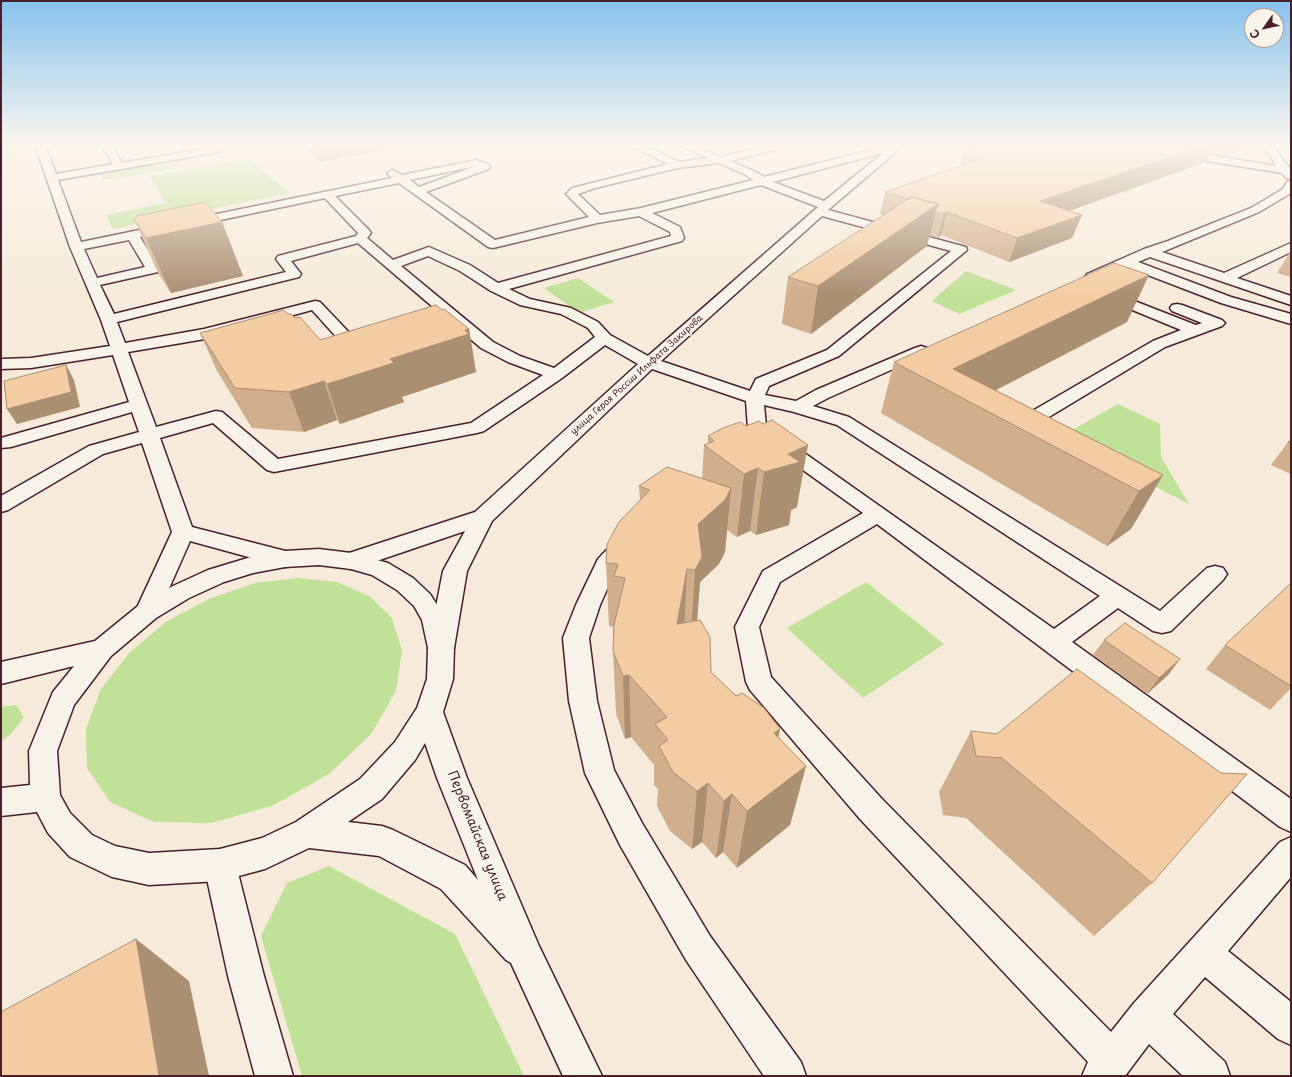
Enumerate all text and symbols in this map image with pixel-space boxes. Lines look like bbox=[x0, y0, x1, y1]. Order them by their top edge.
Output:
north arrow bbox=[1244, 8, 1284, 48]
text: С bbox=[1245, 26, 1264, 42]
street label: улица Героя России Ильфата Закирова bbox=[569, 313, 705, 437]
street label: Первомайская улица bbox=[444, 769, 510, 903]

